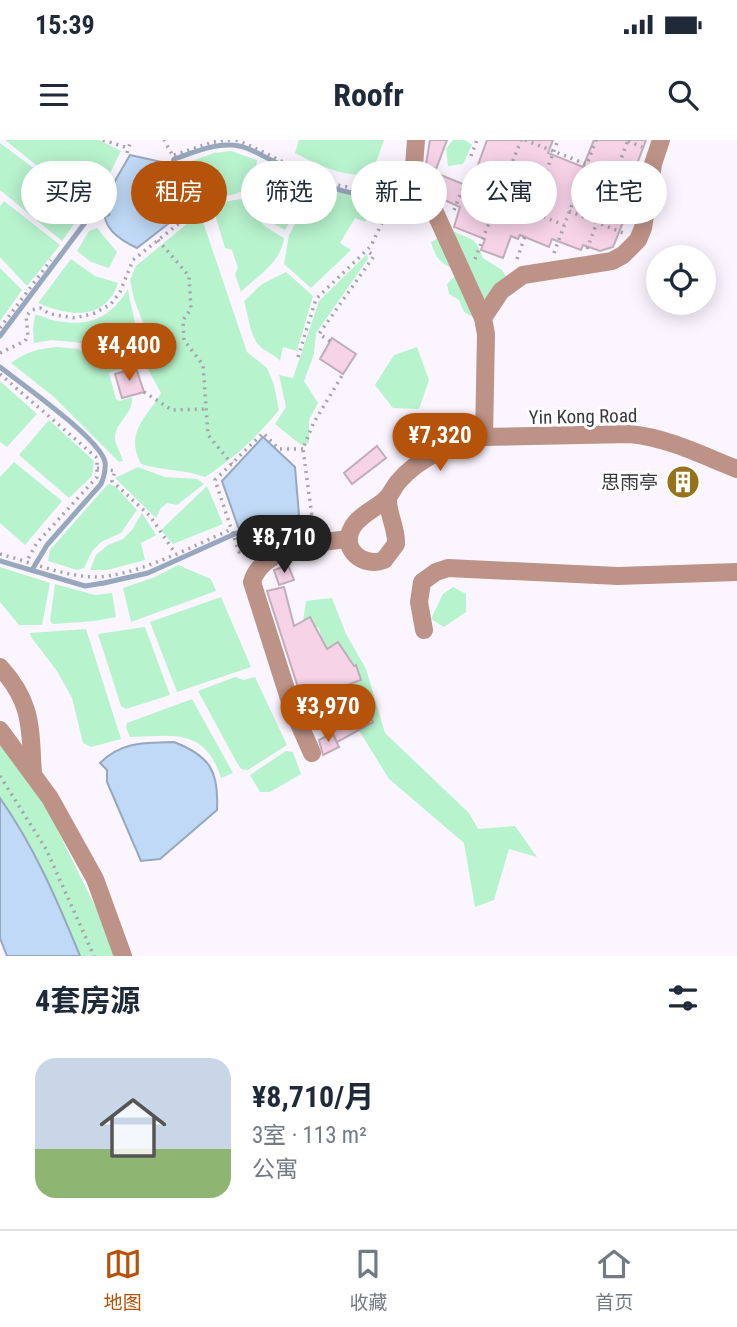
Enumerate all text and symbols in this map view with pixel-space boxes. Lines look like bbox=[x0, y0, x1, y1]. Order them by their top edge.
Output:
text: 15:39 bbox=[35, 10, 95, 40]
icon: menu bbox=[35, 76, 73, 114]
text: Roofr bbox=[333, 76, 404, 114]
icon: search bbox=[664, 76, 702, 114]
chip: 买房 bbox=[21, 161, 117, 224]
chip: 租房 bbox=[131, 161, 227, 224]
chip: 筛选 bbox=[241, 161, 337, 224]
chip: 新上 bbox=[351, 161, 447, 224]
chip: 公寓 bbox=[461, 161, 557, 224]
chip: 住宅 bbox=[571, 161, 667, 224]
map controls bbox=[646, 245, 716, 315]
button: locate bbox=[646, 245, 716, 315]
pin: ¥4,400 bbox=[72, 324, 186, 383]
text: ¥4,400 bbox=[97, 332, 161, 359]
street label: Yin Kong Road bbox=[528, 404, 638, 429]
pin: ¥7,320 bbox=[383, 414, 497, 473]
text: ¥7,320 bbox=[408, 422, 472, 449]
building icon: 思雨亭 bbox=[664, 463, 702, 501]
place label: 思雨亭 bbox=[601, 471, 658, 494]
pin: ¥8,710 bbox=[227, 516, 341, 575]
text: ¥8,710 bbox=[252, 524, 316, 551]
pin: ¥3,970 bbox=[271, 684, 385, 744]
text: ¥3,970 bbox=[296, 693, 360, 720]
icon: filters bbox=[664, 979, 702, 1017]
text: 4套房源 bbox=[35, 983, 140, 1018]
text: ¥8,710/月 bbox=[252, 1079, 374, 1114]
icon: home bbox=[91, 1086, 175, 1170]
text: 3室 · 113 m² bbox=[252, 1122, 367, 1149]
text: 公寓 bbox=[252, 1156, 298, 1183]
tab: 地图 bbox=[104, 1245, 142, 1314]
tab: 收藏 bbox=[349, 1245, 387, 1314]
tab: 首页 bbox=[595, 1245, 633, 1314]

